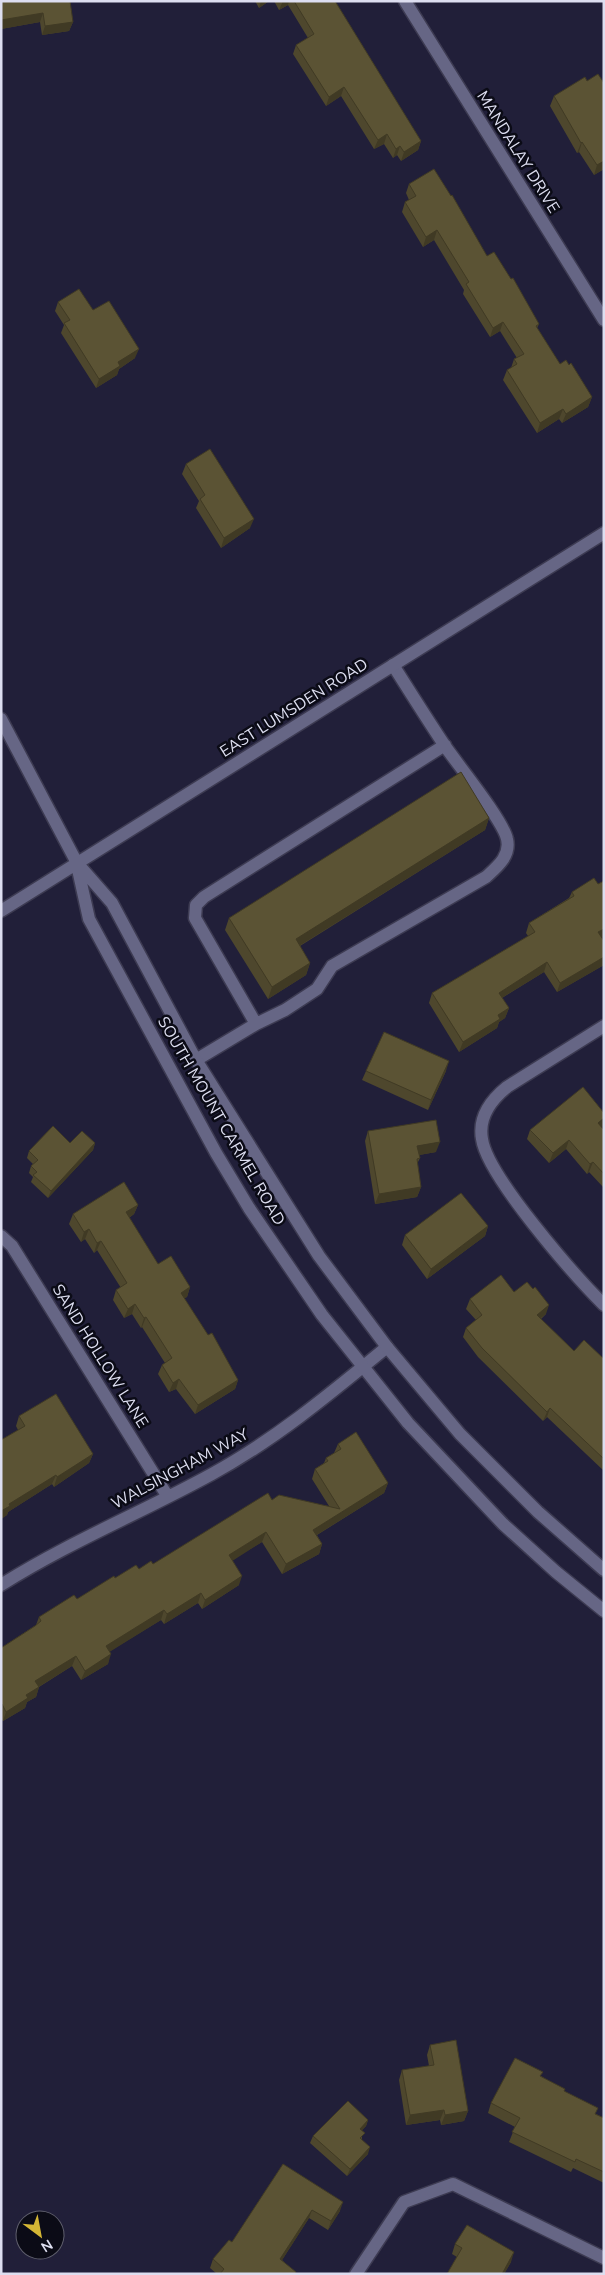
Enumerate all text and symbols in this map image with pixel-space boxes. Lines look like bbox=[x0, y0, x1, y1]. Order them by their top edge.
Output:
street label: MANDALAY DRIVE bbox=[472, 87, 564, 217]
street label: EAST LUMSDEN ROAD bbox=[216, 653, 372, 763]
street label: SOUTH MOUNT CARMEL ROAD bbox=[152, 1013, 290, 1229]
street label: SAND HOLLOW LANE bbox=[47, 1280, 153, 1432]
street label: WALSINGHAM WAY bbox=[107, 1423, 253, 1515]
north arrow bbox=[15, 2210, 65, 2260]
text: N bbox=[37, 2235, 56, 2256]

